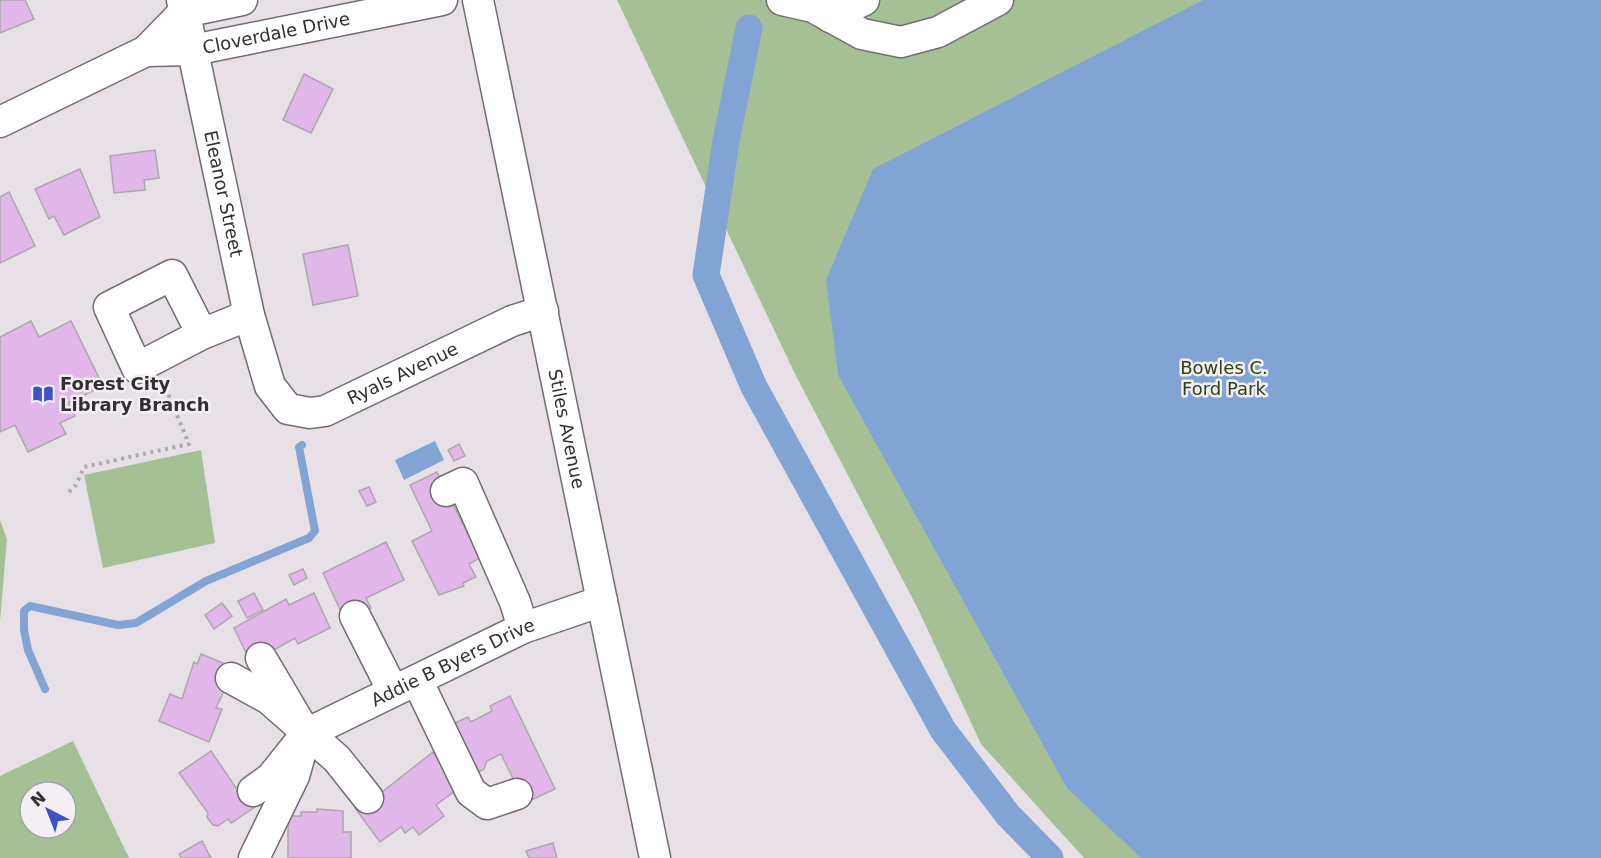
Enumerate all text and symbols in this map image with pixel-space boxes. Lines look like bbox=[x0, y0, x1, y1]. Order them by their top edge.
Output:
street label: Cloverdale Drive bbox=[201, 8, 352, 58]
street label: Eleanor Street bbox=[200, 128, 247, 259]
street label: Ryals Avenue bbox=[344, 338, 461, 409]
park label: Bowles C. Ford Park bbox=[1180, 357, 1268, 399]
street label: Stiles Avenue bbox=[544, 367, 590, 491]
place label: Forest City Library Branch bbox=[60, 373, 209, 415]
library icon: Forest City Library Branch bbox=[31, 382, 55, 406]
street label: Addie B Byers Drive bbox=[368, 614, 537, 711]
north arrow bbox=[18, 780, 78, 840]
text: N bbox=[27, 788, 50, 811]

